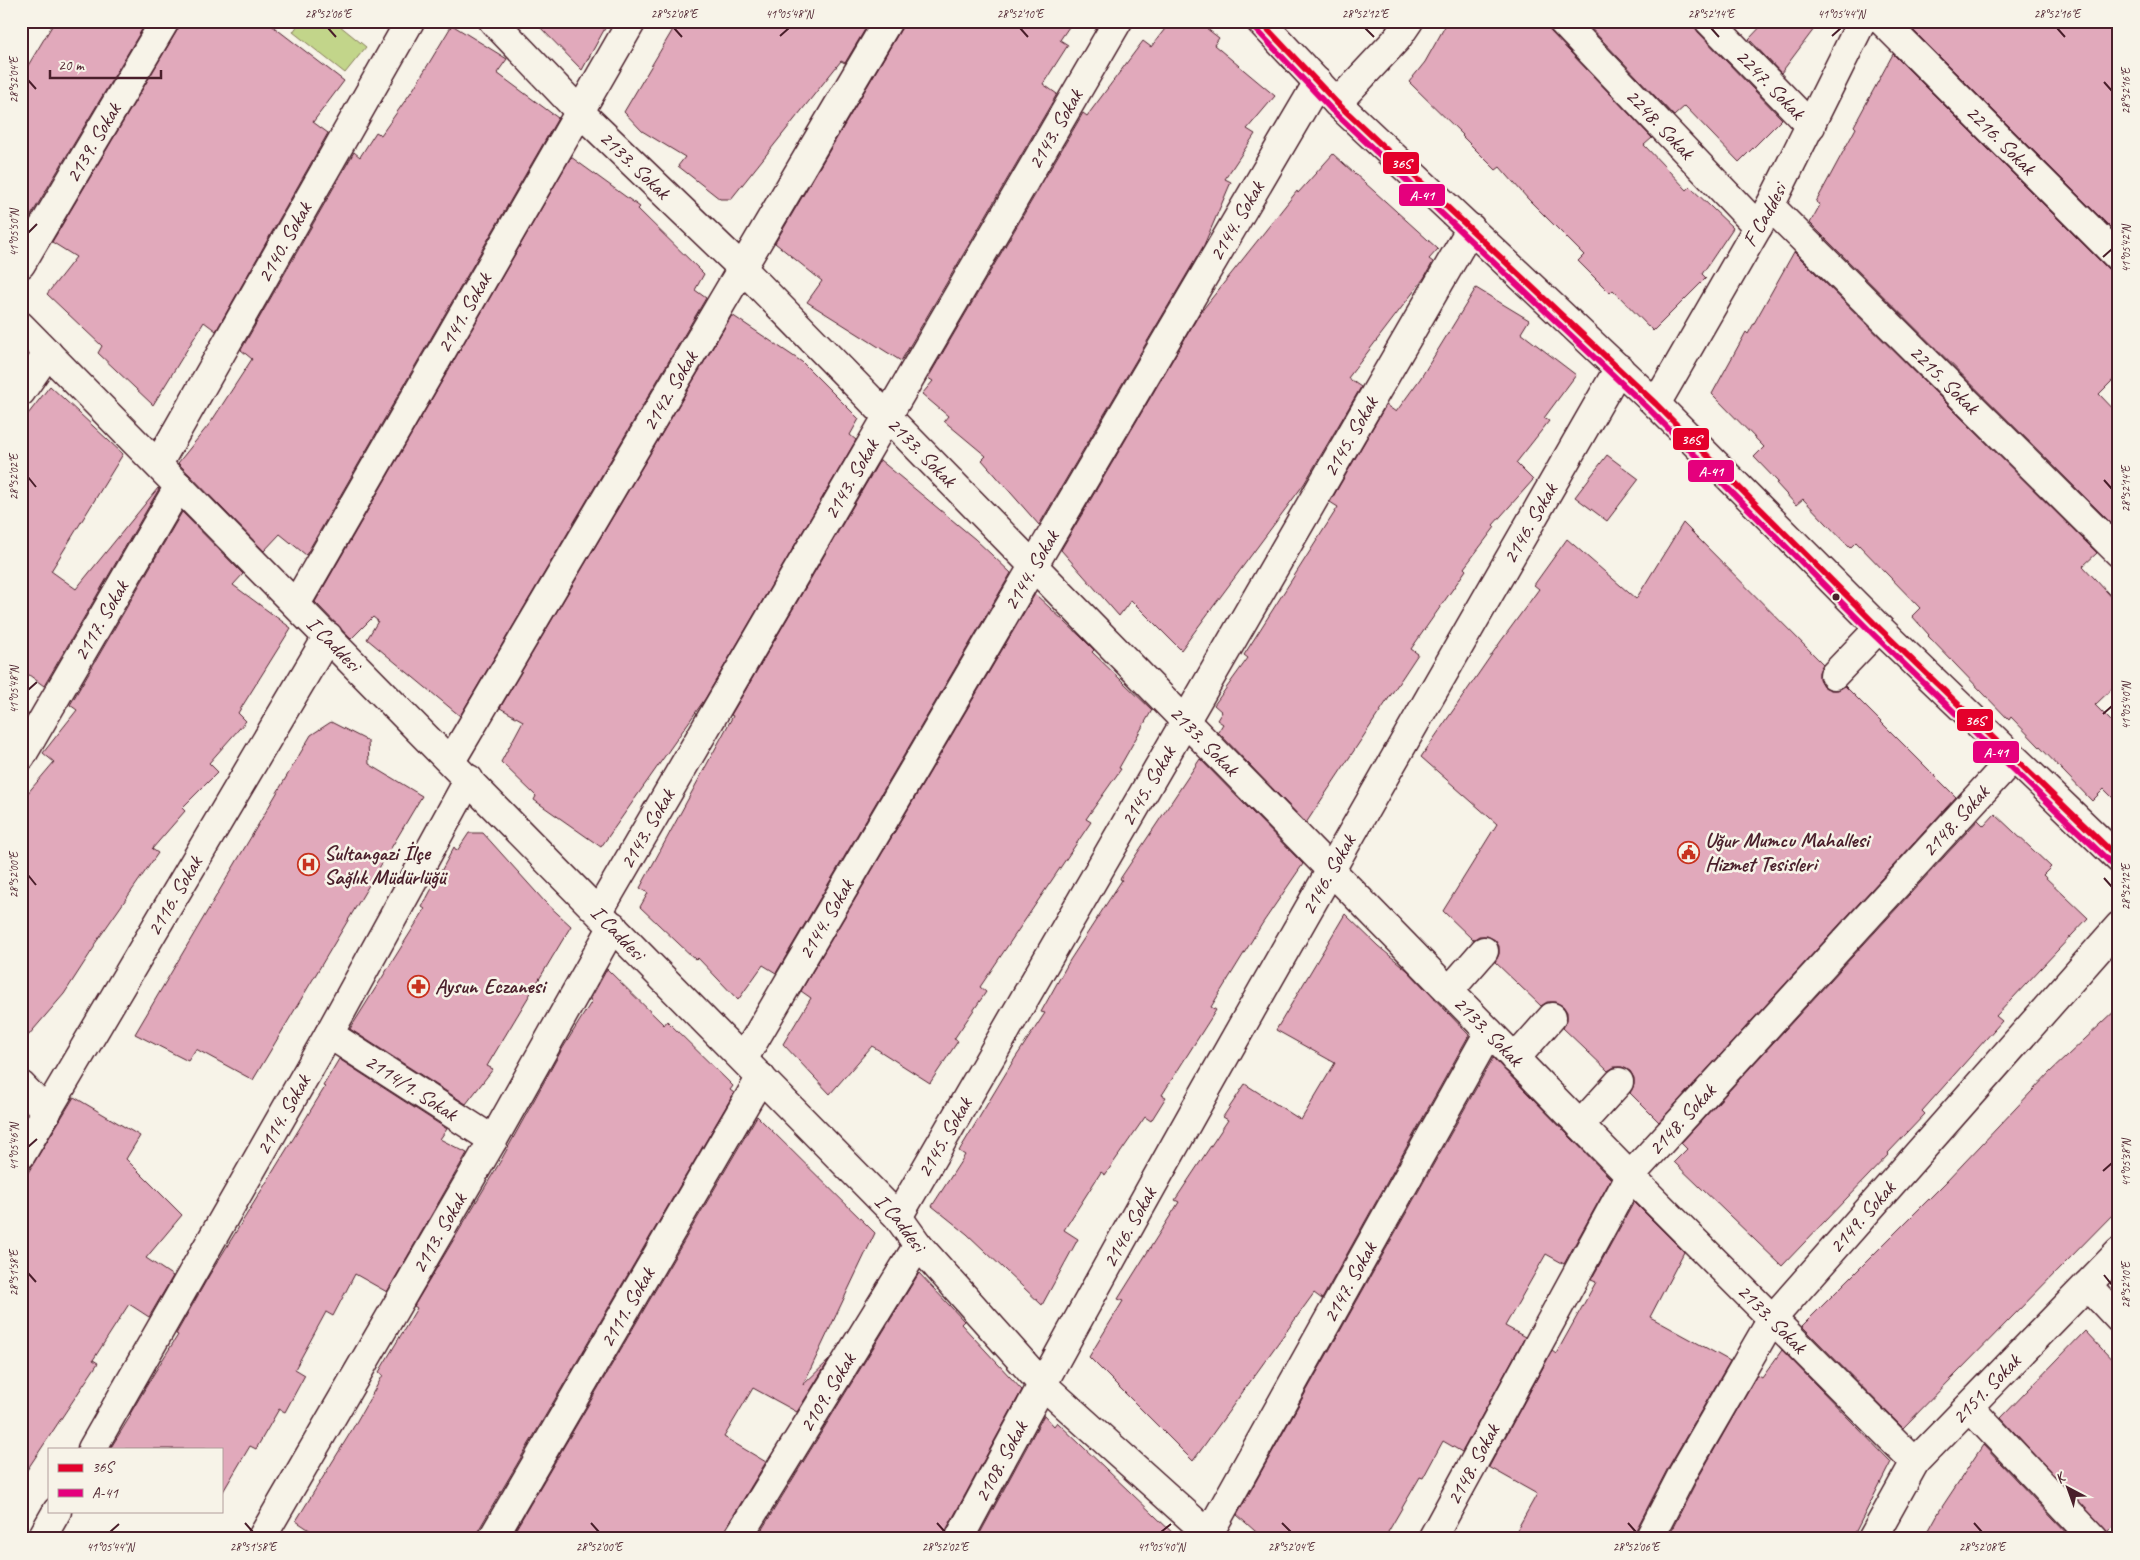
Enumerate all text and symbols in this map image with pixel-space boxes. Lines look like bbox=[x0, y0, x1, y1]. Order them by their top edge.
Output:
text: 28°52'06"E bbox=[305, 6, 353, 22]
text: 28°52'08"E bbox=[651, 6, 699, 22]
text: 41°05'48"N bbox=[765, 6, 814, 22]
text: 28°52'10"E bbox=[997, 6, 1045, 22]
text: 28°52'12"E bbox=[1342, 6, 1390, 22]
text: 28°52'14"E bbox=[1688, 6, 1736, 22]
text: 41°05'44"N bbox=[1817, 6, 1866, 22]
text: 28°52'16"E bbox=[2034, 6, 2082, 22]
street label: 2247. Sokak bbox=[1730, 43, 1811, 126]
scale bar bbox=[50, 48, 161, 80]
text: 28°52'04"E bbox=[6, 55, 22, 103]
text: 20 m bbox=[58, 56, 85, 75]
text: 28°52'16"E bbox=[2118, 66, 2134, 114]
street label: 2143. Sokak bbox=[1021, 83, 1089, 174]
street label: 2248. Sokak bbox=[1620, 83, 1701, 166]
street label: 2139. Sokak bbox=[59, 97, 127, 187]
street label: 2216. Sokak bbox=[1960, 99, 2042, 181]
street label: 2133. Sokak bbox=[594, 125, 677, 206]
line badge: 36S bbox=[1382, 151, 1420, 175]
text: 36S bbox=[1391, 155, 1414, 172]
street label: 2144. Sokak bbox=[1203, 175, 1270, 266]
street label: F Caddesi bbox=[1736, 176, 1794, 251]
line badge: A-41 bbox=[1398, 183, 1446, 207]
text: A-41 bbox=[1410, 187, 1436, 204]
street label: 2140. Sokak bbox=[251, 196, 318, 287]
text: 41°05'50"N bbox=[6, 208, 22, 257]
text: 41°05'42"N bbox=[2118, 224, 2134, 273]
street label: 2141. Sokak bbox=[430, 267, 498, 358]
street label: 2215. Sokak bbox=[1904, 339, 1986, 421]
street label: 2142. Sokak bbox=[636, 345, 704, 435]
street label: 2145. Sokak bbox=[1317, 391, 1384, 481]
street label: 2133. Sokak bbox=[882, 411, 963, 493]
line badge: 36S bbox=[1672, 427, 1710, 451]
text: 36S bbox=[1681, 431, 1704, 448]
street label: 2143. Sokak bbox=[817, 433, 885, 524]
text: 28°52'02"E bbox=[6, 452, 22, 500]
line badge: A-41 bbox=[1687, 459, 1735, 483]
text: A-41 bbox=[1699, 463, 1725, 480]
text: 28°52'14"E bbox=[2118, 464, 2134, 512]
street label: 2146. Sokak bbox=[1496, 478, 1564, 568]
street label: 2144. Sokak bbox=[997, 524, 1065, 615]
street label: 2117. Sokak bbox=[67, 575, 135, 665]
unlabelled marker bbox=[1831, 592, 1841, 602]
street label: I Caddesi bbox=[301, 611, 369, 679]
text: 41°05'48"N bbox=[6, 665, 22, 714]
text: 41°05'40"N bbox=[2118, 681, 2134, 730]
street label: 2133. Sokak bbox=[1164, 700, 1245, 782]
line badge: 36S bbox=[1956, 708, 1994, 732]
text: 36S bbox=[1965, 712, 1988, 729]
street label: 2145. Sokak bbox=[1114, 740, 1182, 831]
line badge: A-41 bbox=[1972, 740, 2020, 764]
text: A-41 bbox=[1984, 744, 2010, 761]
street label: 2148. Sokak bbox=[1916, 779, 1996, 862]
street label: 2143. Sokak bbox=[613, 783, 681, 874]
place label: Uğur Mumcu Mahallesi Hizmet Tesisleri bbox=[1705, 827, 1872, 877]
street label: 2146. Sokak bbox=[1295, 829, 1362, 919]
place label: Sultangazi İlçe Sağlık Müdürlüğü bbox=[324, 840, 448, 890]
public building icon: Uğur Mumcu Mahallesi Hizmet Tesisleri bbox=[1677, 840, 1701, 864]
text: 28°52'00"E bbox=[6, 850, 22, 898]
street label: 2116. Sokak bbox=[141, 850, 209, 941]
hospital icon: Sultangazi İlçe Sağlık Müdürlüğü bbox=[296, 853, 320, 877]
text: 28°52'12"E bbox=[2118, 862, 2134, 910]
street label: 2144. Sokak bbox=[792, 873, 860, 964]
street label: I Caddesi bbox=[585, 899, 653, 968]
place label: Aysun Eczanesi bbox=[435, 973, 548, 999]
pharmacy icon: Aysun Eczanesi bbox=[407, 974, 431, 998]
street label: 2133. Sokak bbox=[1448, 990, 1529, 1073]
street label: 2114/1. Sokak bbox=[360, 1048, 463, 1127]
street label: 2114. Sokak bbox=[250, 1069, 317, 1159]
street label: 2148. Sokak bbox=[1642, 1077, 1722, 1161]
street label: 2145. Sokak bbox=[911, 1092, 978, 1182]
text: 41°05'46"N bbox=[6, 1122, 22, 1171]
text: 41°05'38"N bbox=[2118, 1138, 2134, 1187]
street label: 2149. Sokak bbox=[1823, 1174, 1902, 1259]
street label: 2146. Sokak bbox=[1096, 1181, 1163, 1272]
street label: 2113. Sokak bbox=[406, 1187, 473, 1278]
street label: I Caddesi bbox=[869, 1188, 933, 1260]
street label: 2147. Sokak bbox=[1316, 1236, 1383, 1327]
text: 28°51'58"E bbox=[6, 1248, 22, 1296]
text: 28°52'10"E bbox=[2118, 1260, 2134, 1308]
street label: 2111. Sokak bbox=[593, 1262, 661, 1352]
street label: 2133. Sokak bbox=[1732, 1278, 1813, 1360]
street label: 2109. Sokak bbox=[793, 1347, 862, 1437]
street label: 2151. Sokak bbox=[1946, 1347, 2027, 1430]
street label: 2108. Sokak bbox=[968, 1415, 1034, 1506]
street label: 2148. Sokak bbox=[1440, 1418, 1506, 1509]
legend bbox=[48, 1448, 222, 1512]
text: 36S bbox=[92, 1458, 116, 1477]
north arrow bbox=[2042, 1462, 2092, 1512]
text: K bbox=[2052, 1468, 2070, 1487]
text: A-41 bbox=[92, 1484, 119, 1503]
text: 41°05'44"N bbox=[86, 1539, 135, 1555]
text: 28°51'58"E bbox=[230, 1539, 278, 1555]
text: 28°52'00"E bbox=[576, 1539, 624, 1555]
text: 28°52'02"E bbox=[922, 1539, 970, 1555]
text: 41°05'40"N bbox=[1137, 1539, 1186, 1555]
text: 28°52'04"E bbox=[1268, 1539, 1316, 1555]
text: 28°52'06"E bbox=[1613, 1539, 1661, 1555]
text: 28°52'08"E bbox=[1959, 1539, 2007, 1555]

